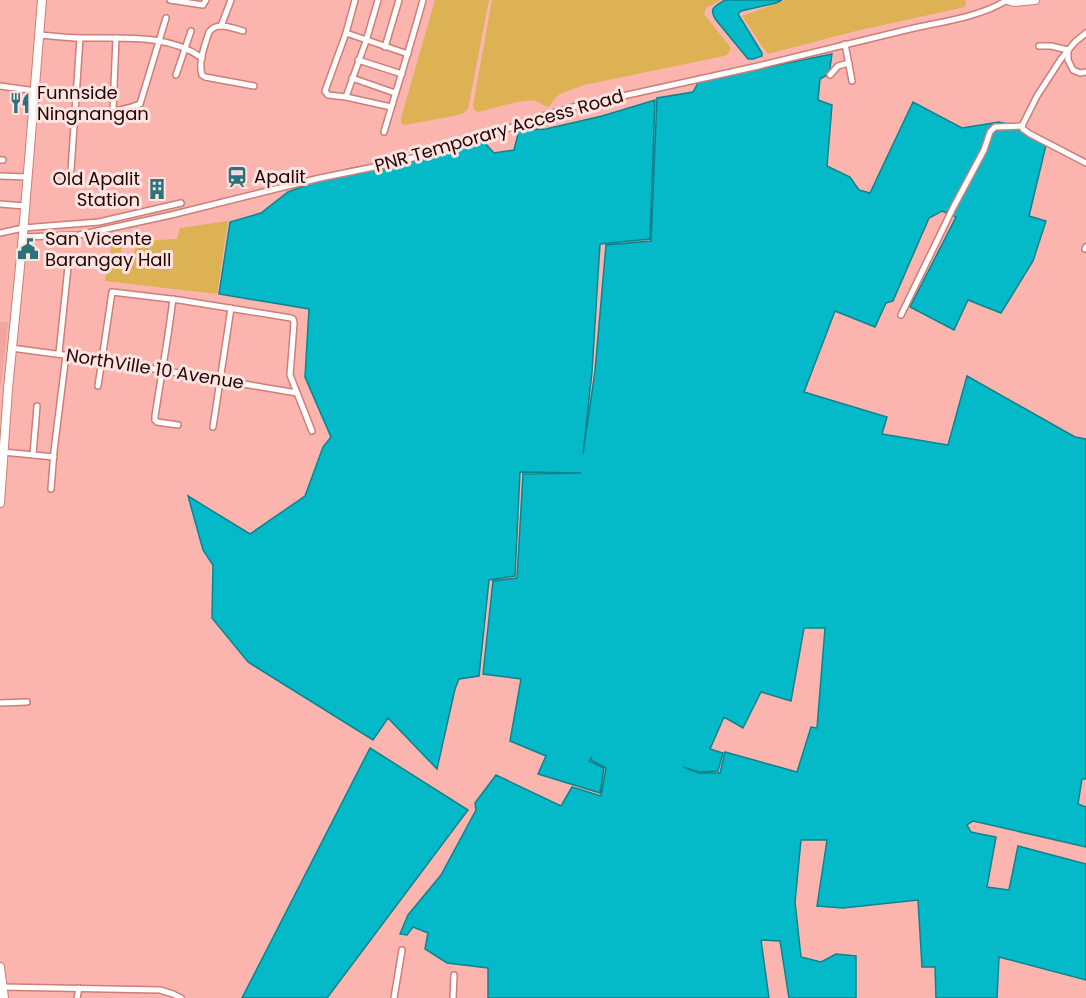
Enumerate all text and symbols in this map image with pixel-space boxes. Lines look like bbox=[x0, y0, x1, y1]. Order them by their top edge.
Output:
place label: Funnside Ningnangan bbox=[37, 80, 149, 126]
street label: PNR Temporary Access Road bbox=[371, 83, 626, 178]
restaurant icon: Funnside Ningnangan bbox=[8, 91, 32, 115]
place label: Apalit bbox=[254, 164, 306, 189]
station icon: Apalit bbox=[225, 165, 249, 189]
place label: Old Apalit Station bbox=[53, 166, 140, 212]
building icon: Old Apalit Station bbox=[145, 177, 169, 201]
place label: San Vicente Barangay Hall bbox=[45, 226, 171, 272]
public building icon: San Vicente Barangay Hall bbox=[16, 237, 40, 261]
street label: NorthVille 10 Avenue bbox=[64, 342, 246, 395]

